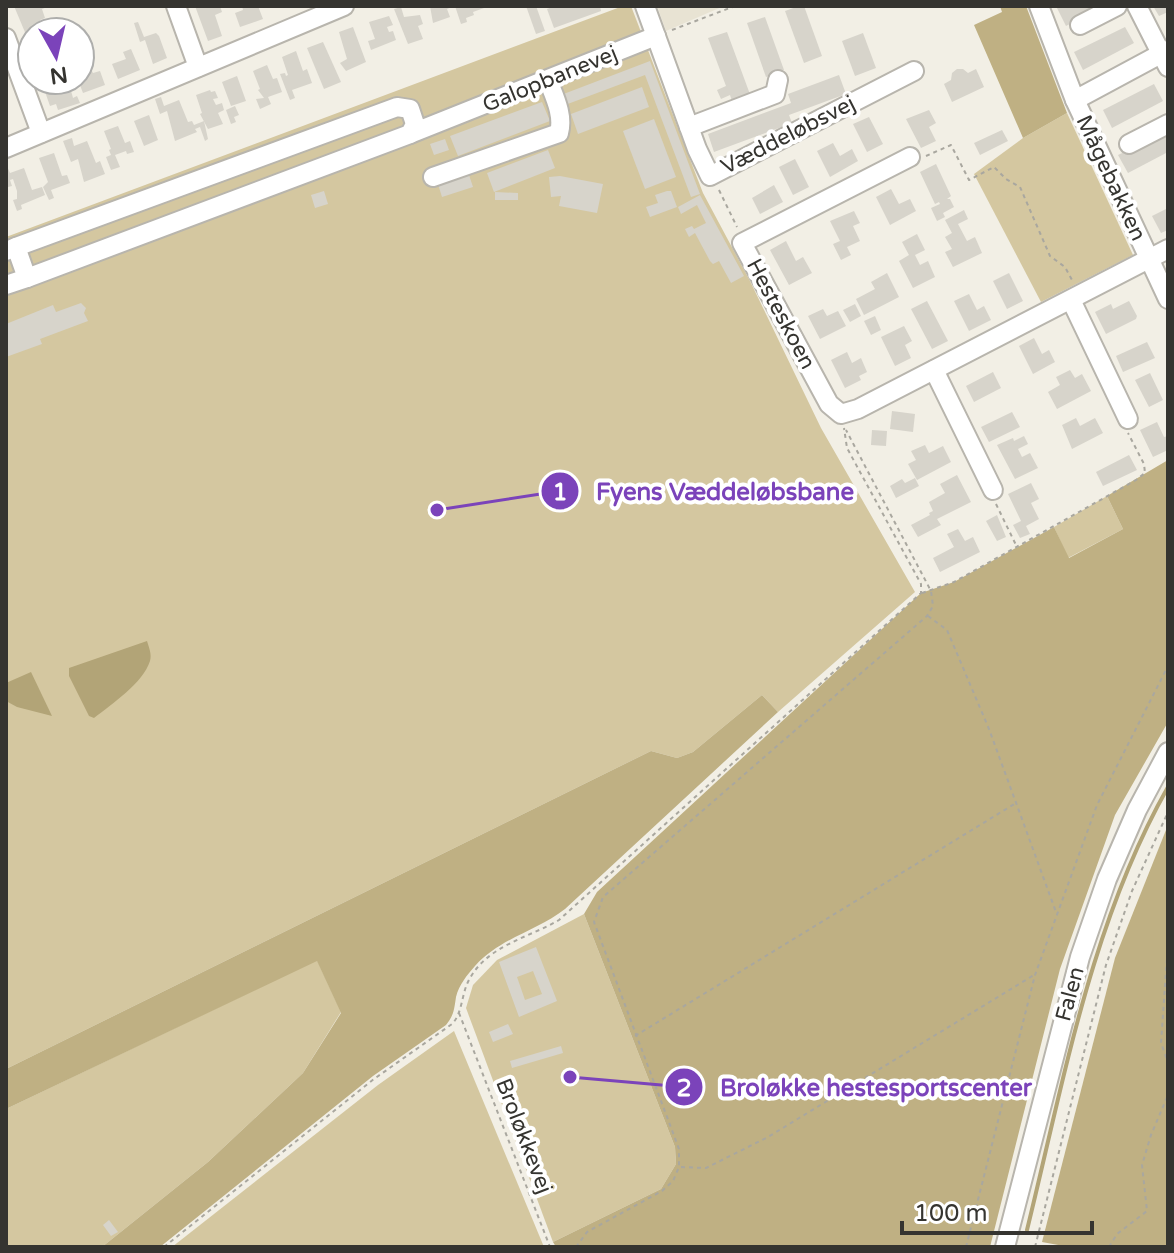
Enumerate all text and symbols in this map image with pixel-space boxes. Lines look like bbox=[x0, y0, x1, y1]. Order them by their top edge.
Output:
north arrow bbox=[16, 16, 96, 96]
street label: Galopbanevej bbox=[479, 40, 621, 118]
text: N bbox=[48, 61, 69, 89]
street label: Væddeløbsvej bbox=[717, 90, 859, 180]
street label: Mågebakken bbox=[1071, 111, 1151, 245]
street label: Hesteskoen bbox=[741, 254, 821, 374]
callout: Fyens Væddeløbsbane bbox=[540, 467, 870, 515]
text: 1 bbox=[552, 478, 568, 507]
text: Fyens Væddeløbsbane bbox=[596, 478, 854, 507]
street label: Falen bbox=[1050, 964, 1090, 1024]
callout: Broløkke hestesportscenter bbox=[664, 1063, 1048, 1111]
text: 2 bbox=[676, 1074, 692, 1103]
text: Broløkke hestesportscenter bbox=[720, 1074, 1033, 1103]
street label: Broløkkevej bbox=[490, 1075, 558, 1197]
scale bar bbox=[902, 1185, 1092, 1235]
text: 100 m bbox=[914, 1199, 988, 1228]

